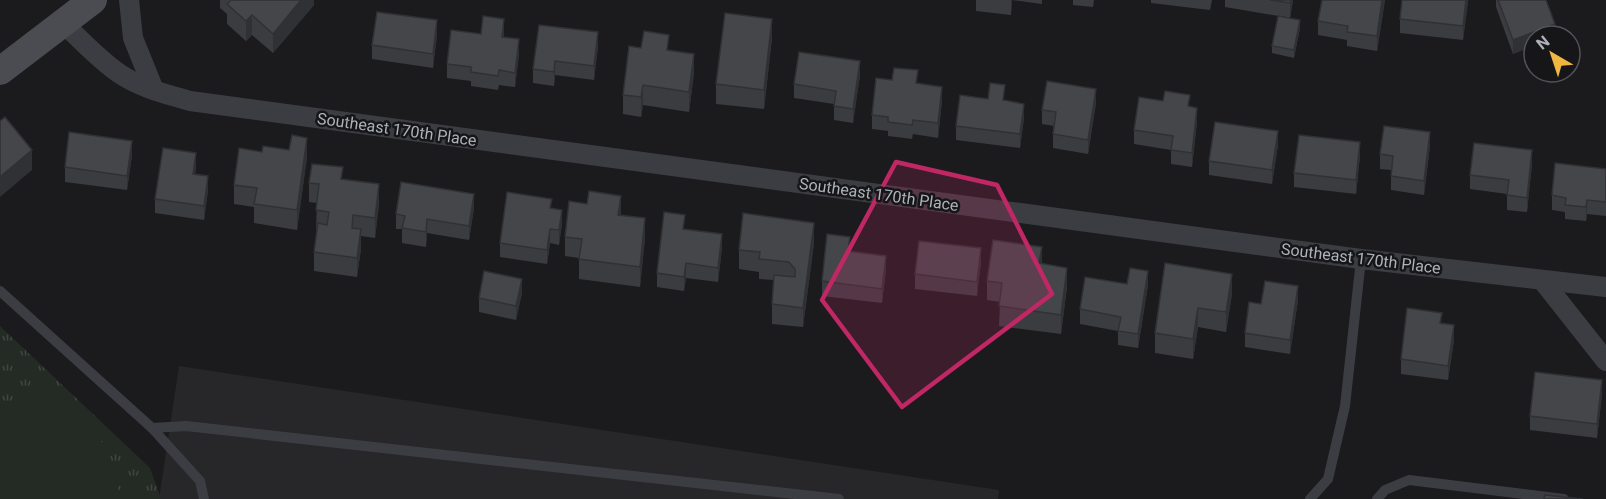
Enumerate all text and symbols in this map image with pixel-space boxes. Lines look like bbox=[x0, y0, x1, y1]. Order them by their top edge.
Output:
north arrow bbox=[1522, 24, 1582, 84]
text: N bbox=[1533, 32, 1553, 54]
street label: Southeast 170th Place bbox=[316, 109, 478, 150]
street label: Southeast 170th Place bbox=[798, 174, 960, 215]
street label: Southeast 170th Place bbox=[1280, 239, 1442, 278]

